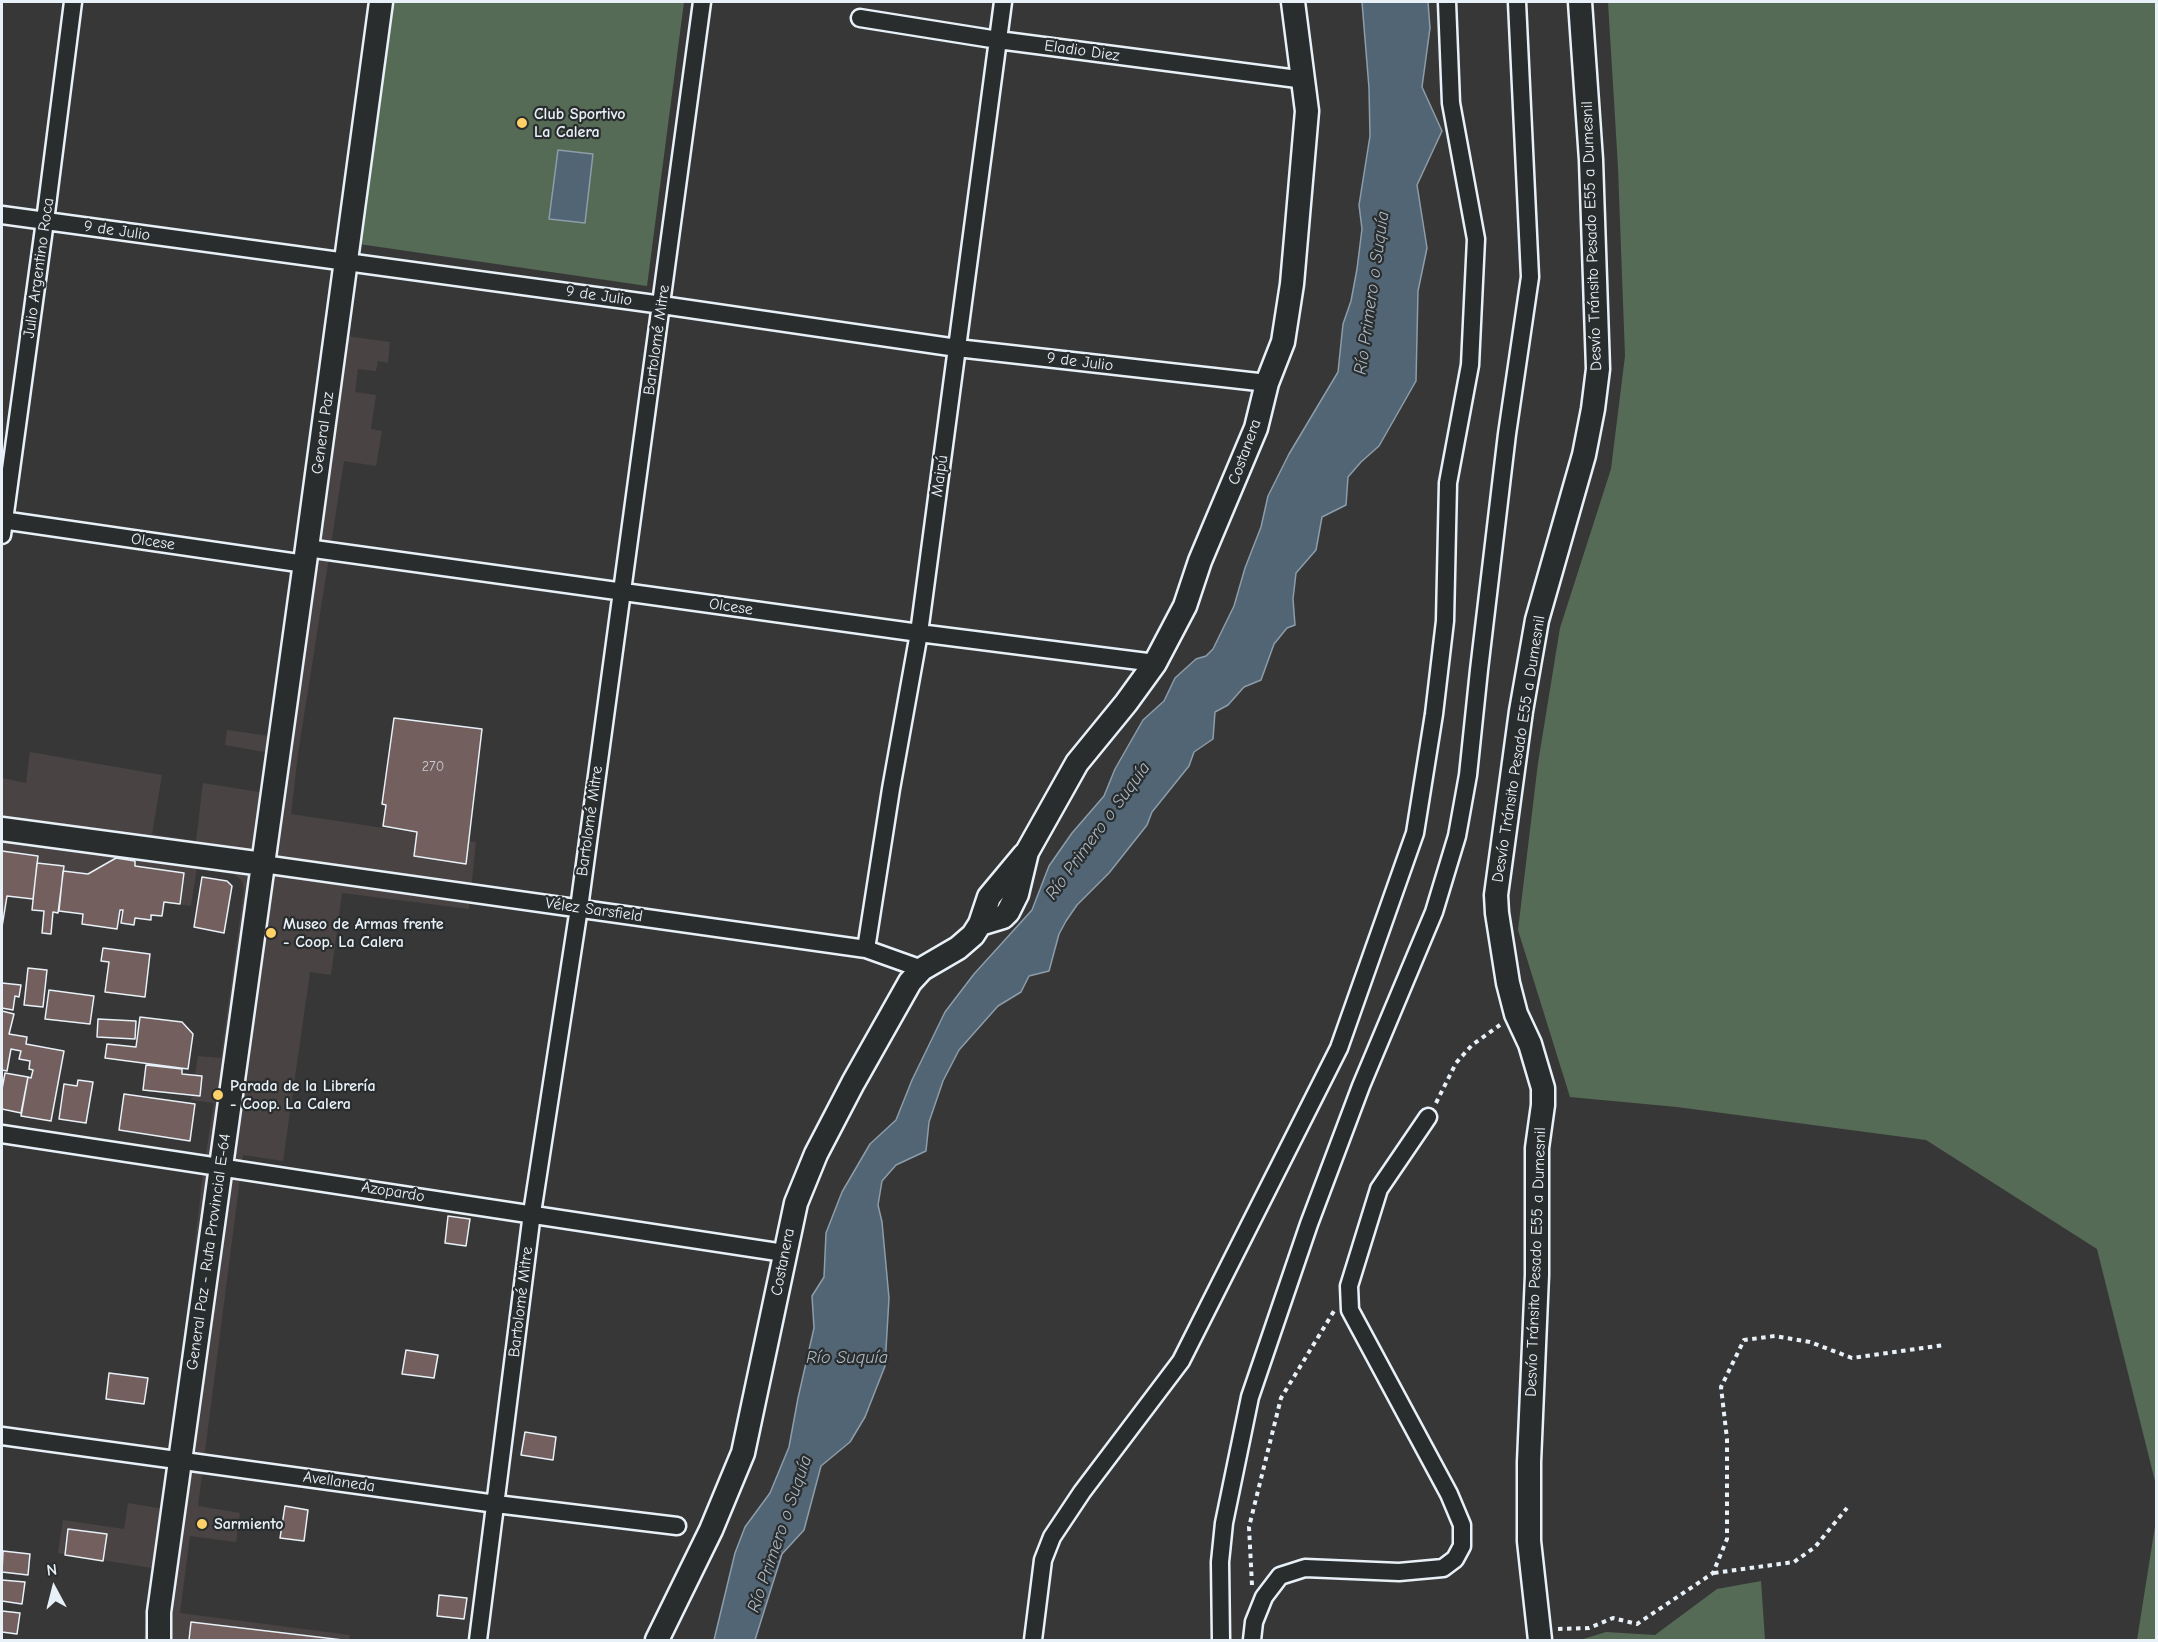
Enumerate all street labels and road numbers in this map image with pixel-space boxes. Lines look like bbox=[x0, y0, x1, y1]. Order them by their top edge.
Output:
street label: Eladio Diez bbox=[1043, 36, 1121, 66]
street label: Desvío Tránsito Pesado E55 a Dumesnil bbox=[1578, 101, 1606, 371]
street label: Julio Argentino Roca bbox=[20, 197, 58, 339]
street label: 9 de Julio bbox=[83, 217, 151, 245]
street label: 9 de Julio bbox=[565, 282, 633, 310]
street label: Bartolomé Mitre bbox=[640, 284, 674, 396]
street label: 9 de Julio bbox=[1046, 348, 1114, 376]
street label: General Paz bbox=[308, 391, 338, 475]
street label: Costanera bbox=[1224, 417, 1266, 487]
street label: Maipú bbox=[928, 454, 952, 498]
street label: Olcese bbox=[130, 529, 176, 555]
street label: Olcese bbox=[708, 594, 754, 620]
street label: Desvío Tránsito Pesado E55 a Dumesnil bbox=[1488, 614, 1550, 884]
street label: Bartolomé Mitre bbox=[573, 765, 607, 877]
street label: Vélez Sarsfield bbox=[544, 894, 644, 926]
street label: Desvío Tránsito Pesado E55 a Dumesnil bbox=[1522, 1127, 1550, 1397]
street label: General Paz - Ruta Provincial E-64 bbox=[183, 1132, 235, 1372]
street label: Azopardo bbox=[360, 1178, 426, 1206]
street label: Costanera bbox=[767, 1227, 799, 1297]
street label: Bartolomé Mitre bbox=[505, 1246, 537, 1358]
street label: Avellaneda bbox=[302, 1467, 376, 1497]

